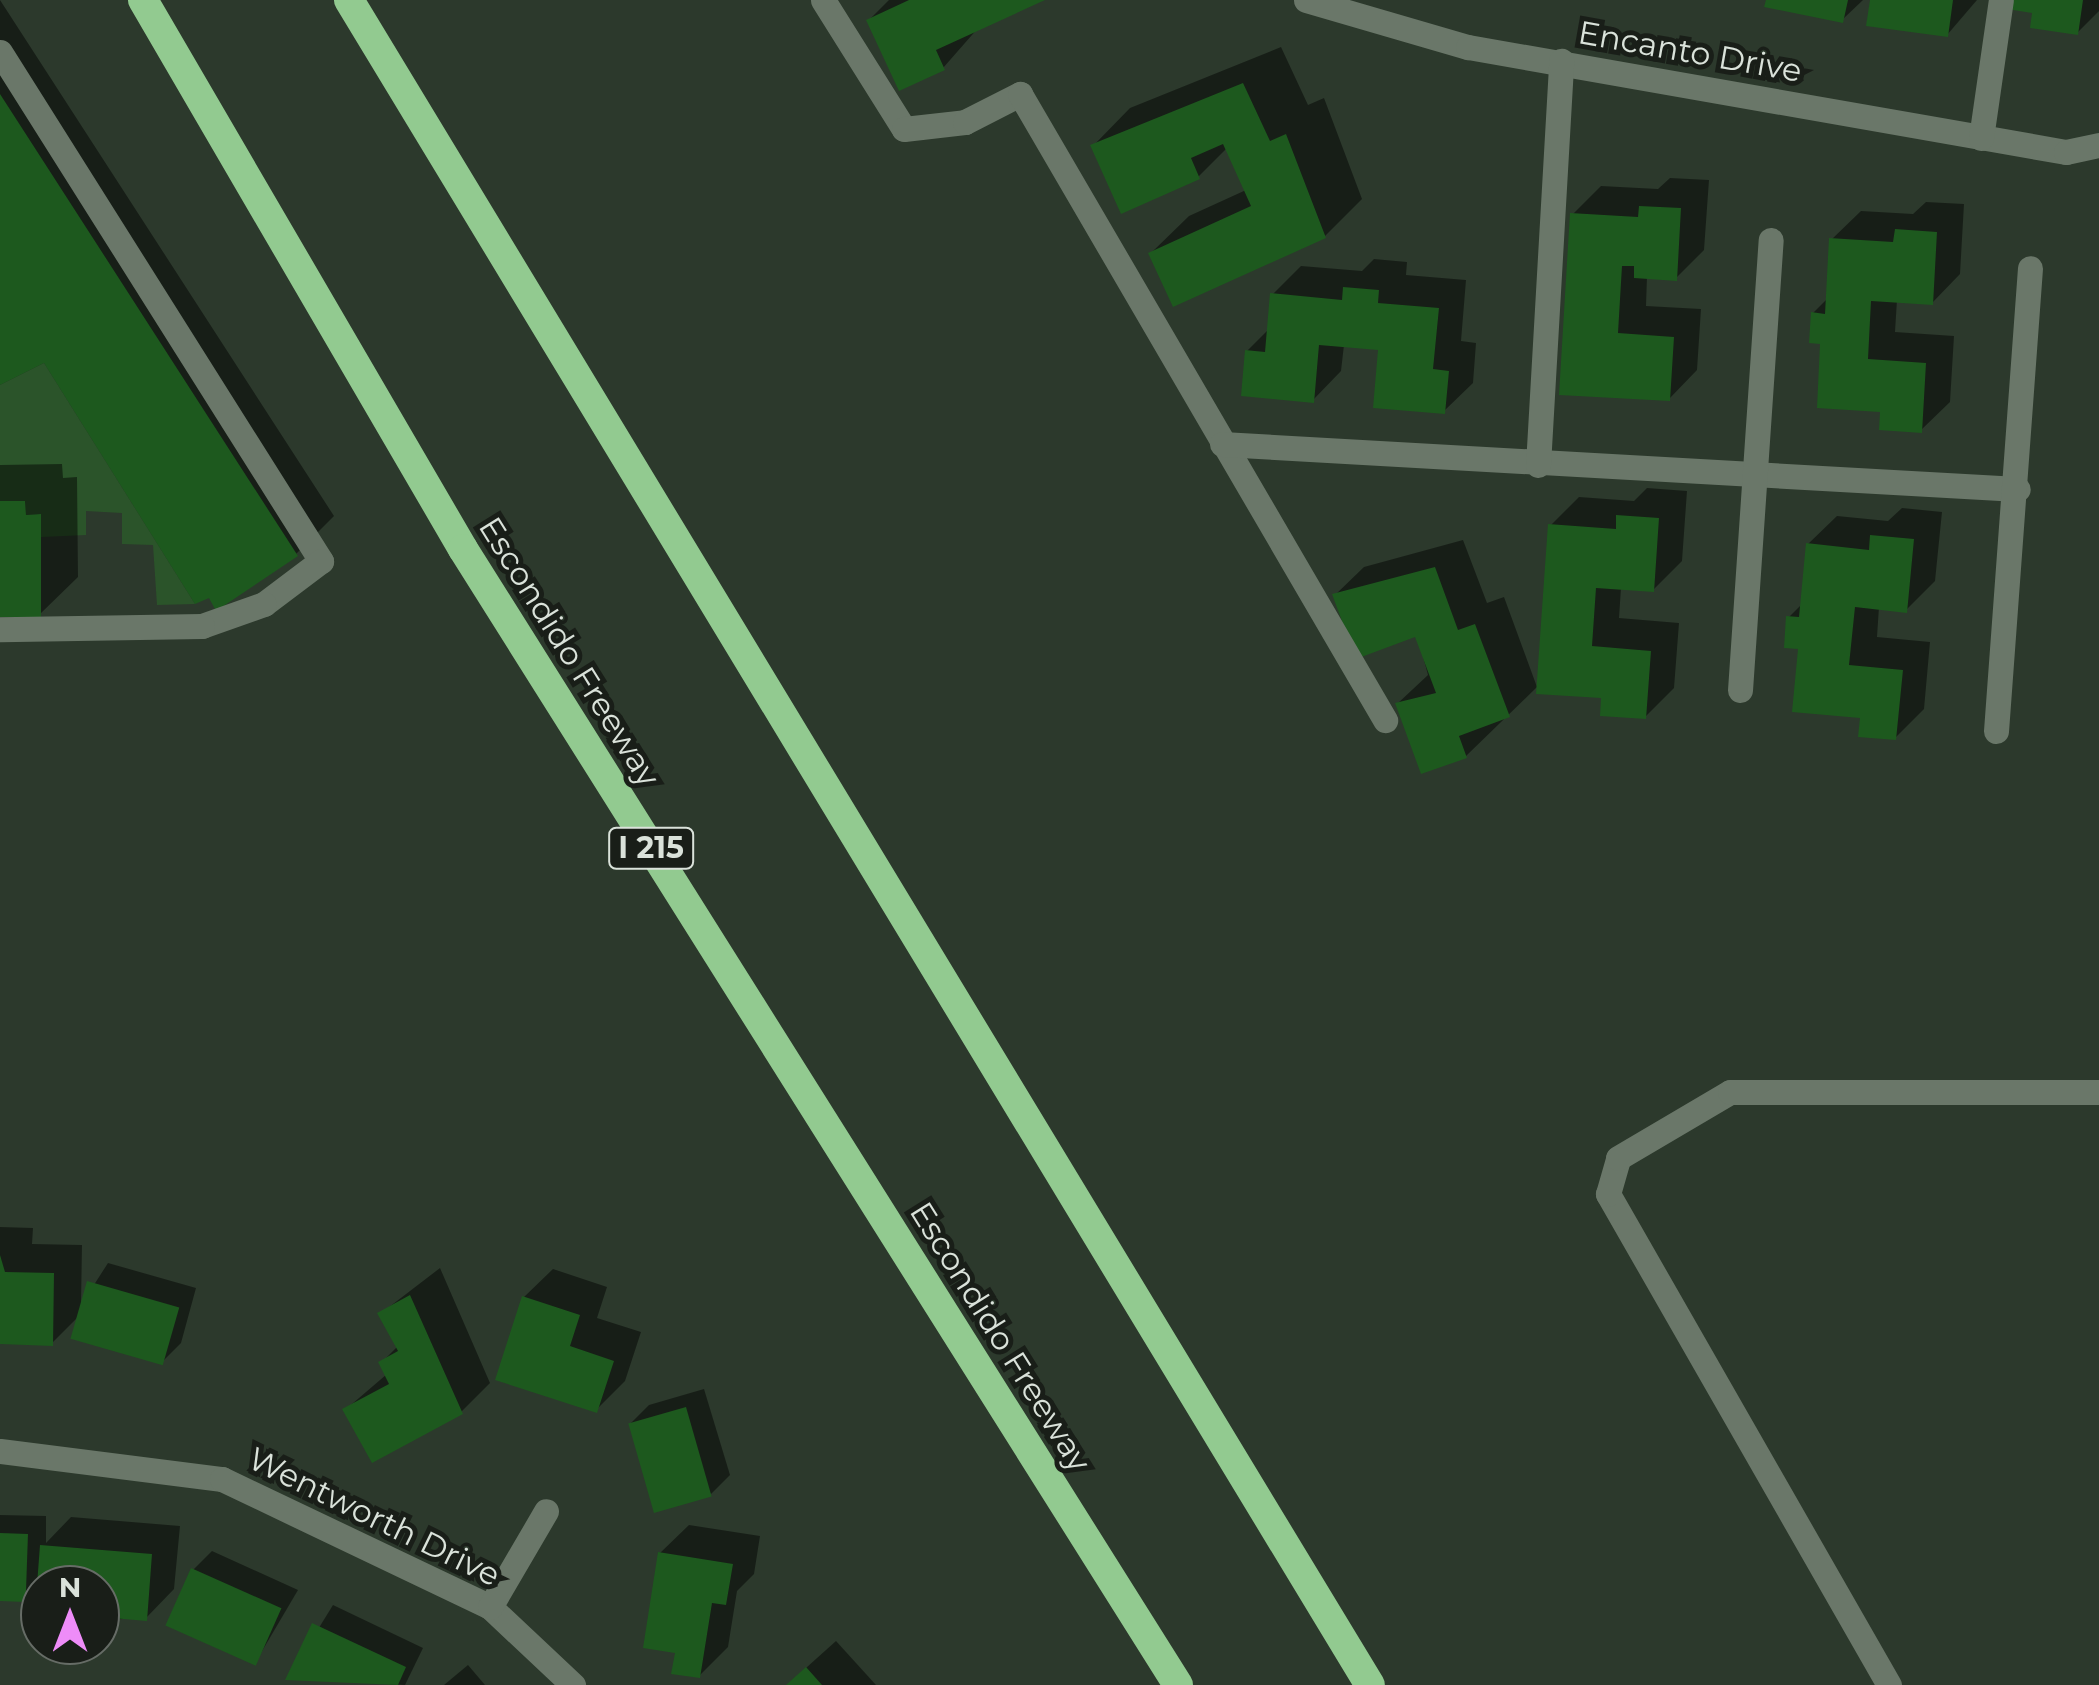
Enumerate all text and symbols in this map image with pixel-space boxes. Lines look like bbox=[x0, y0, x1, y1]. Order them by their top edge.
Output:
street label: Encanto Drive bbox=[1575, 13, 1805, 91]
street label: Escondido Freeway bbox=[470, 510, 668, 794]
road number: I 215 bbox=[606, 823, 696, 873]
street label: Escondido Freeway bbox=[901, 1195, 1099, 1479]
street label: Wentworth Drive bbox=[242, 1439, 506, 1595]
north arrow bbox=[20, 1565, 120, 1665]
text: N bbox=[59, 1570, 81, 1604]

